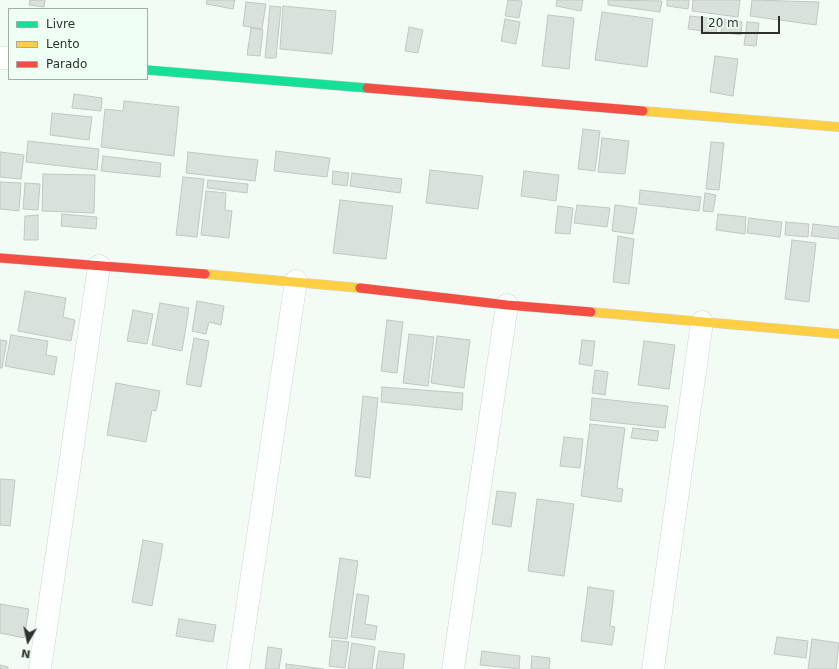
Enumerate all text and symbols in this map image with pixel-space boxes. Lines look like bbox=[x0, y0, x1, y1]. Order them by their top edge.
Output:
legend bbox=[8, 8, 148, 80]
scale bar bbox=[703, 8, 782, 34]
text: 20 m bbox=[708, 16, 739, 30]
text: Livre bbox=[46, 17, 75, 31]
text: Lento bbox=[46, 37, 80, 51]
text: Parado bbox=[46, 57, 87, 71]
north arrow bbox=[8, 621, 48, 661]
text: N bbox=[20, 646, 32, 660]

